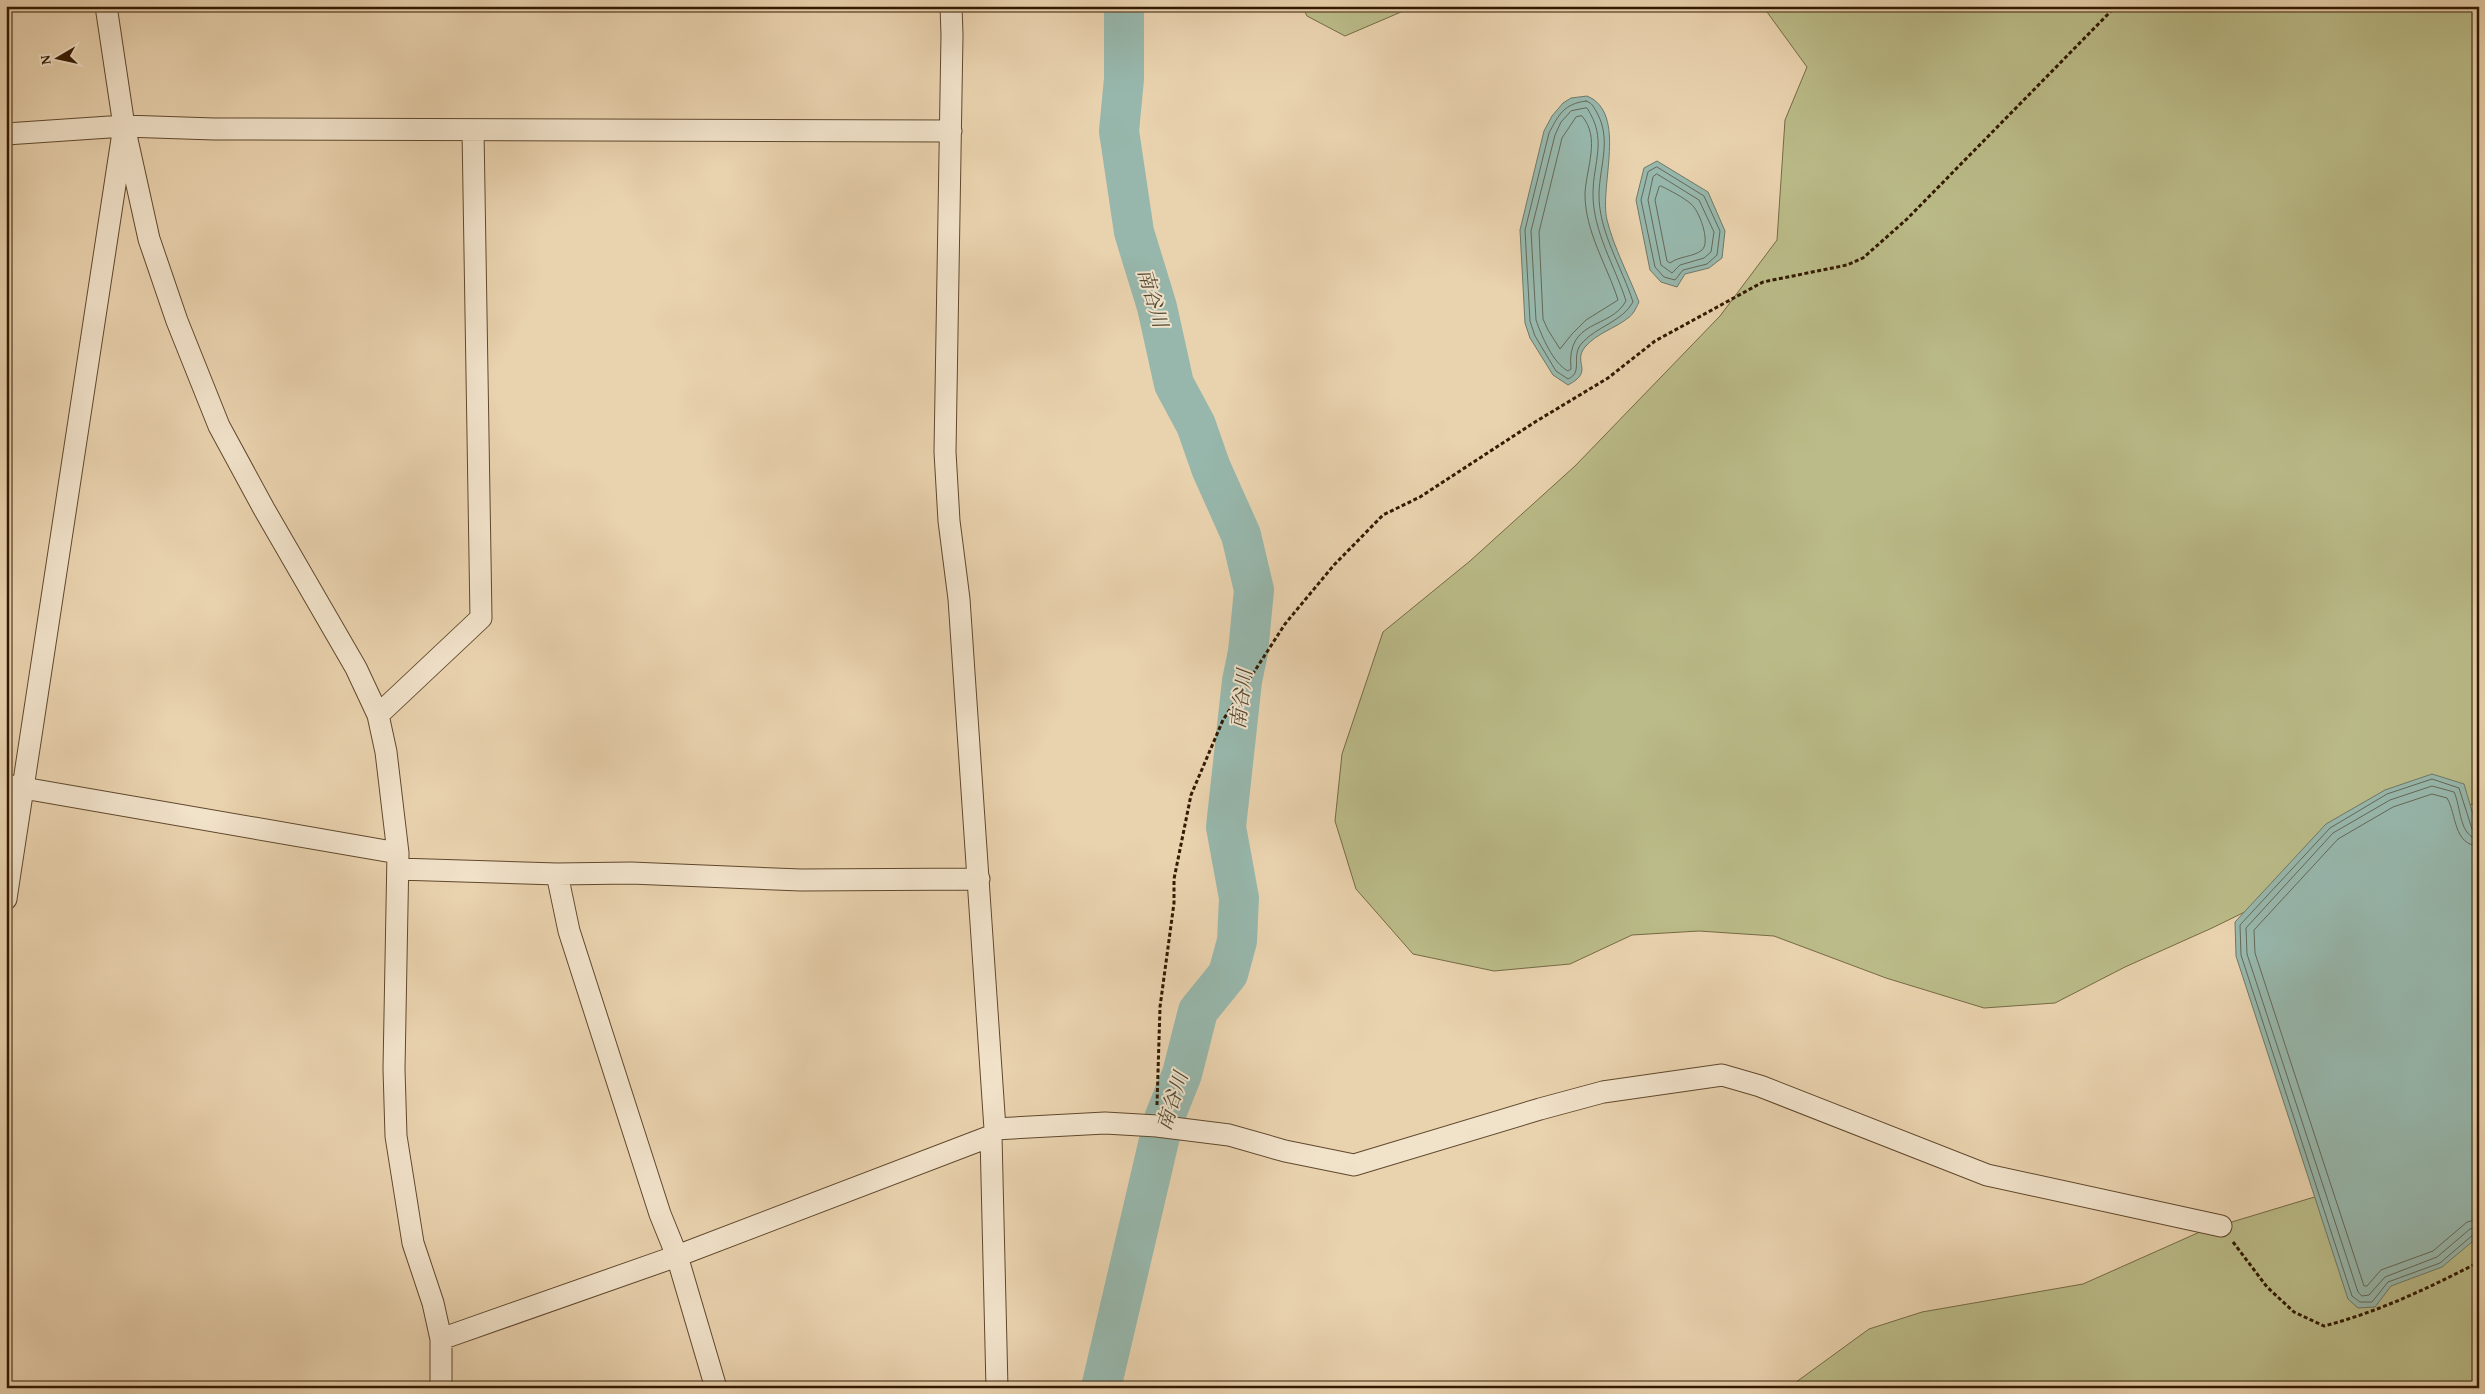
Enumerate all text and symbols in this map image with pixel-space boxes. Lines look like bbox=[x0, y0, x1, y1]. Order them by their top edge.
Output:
north arrow bbox=[32, 32, 82, 82]
text: N bbox=[34, 53, 56, 66]
water label: 南谷川 bbox=[1131, 265, 1176, 333]
water label: 南谷川 bbox=[1222, 665, 1259, 730]
water label: 南谷川 bbox=[1148, 1066, 1195, 1134]

